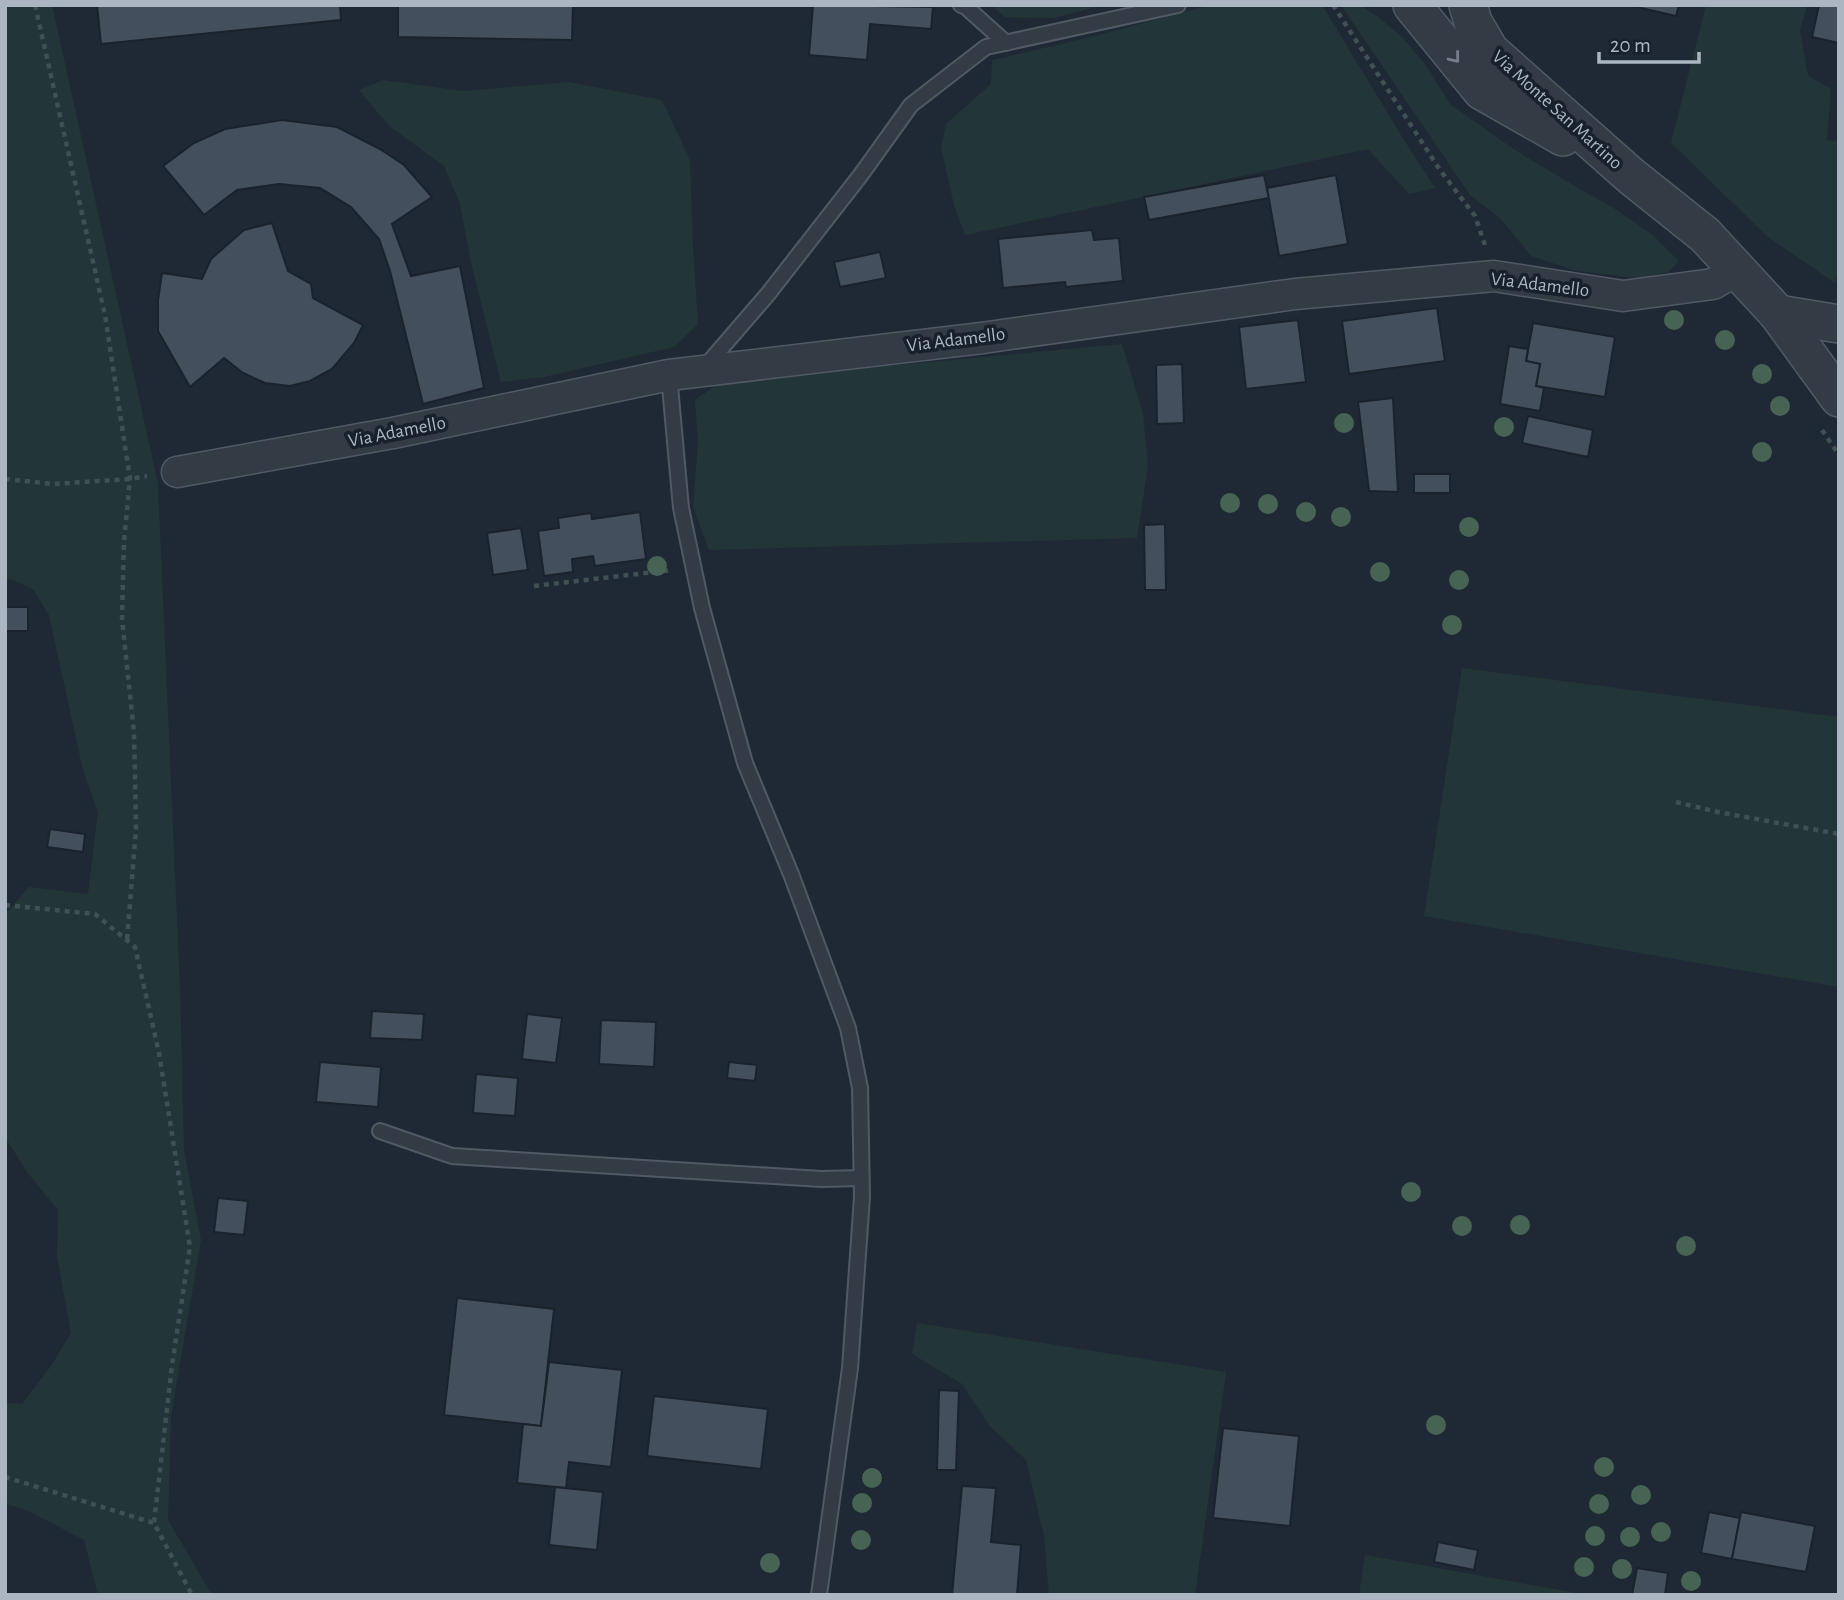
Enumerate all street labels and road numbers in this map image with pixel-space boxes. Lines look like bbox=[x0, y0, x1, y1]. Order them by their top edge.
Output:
street label: Via Monte San Martino bbox=[1488, 47, 1626, 173]
street label: Via Adamello bbox=[1490, 270, 1590, 300]
street label: Via Adamello bbox=[906, 325, 1006, 355]
street label: Via Adamello bbox=[347, 413, 447, 451]

